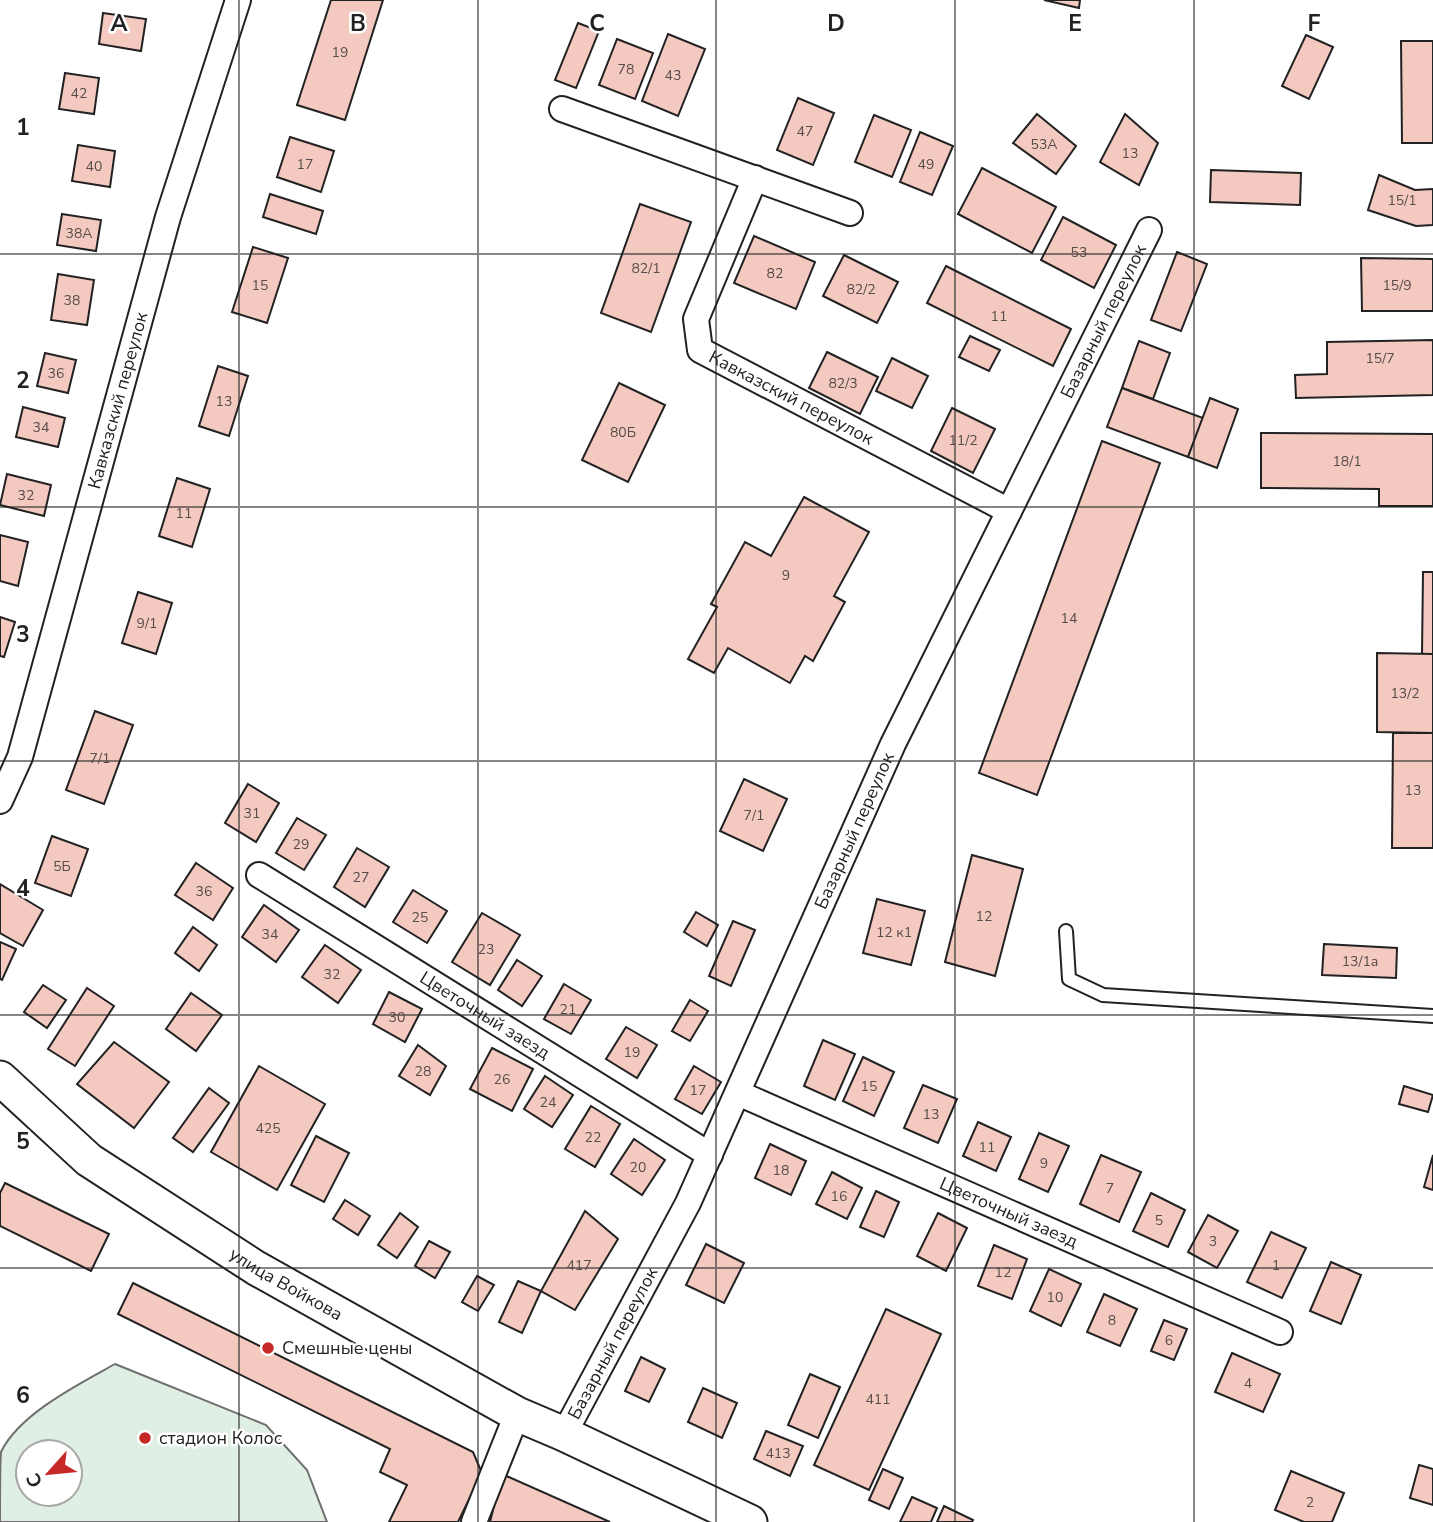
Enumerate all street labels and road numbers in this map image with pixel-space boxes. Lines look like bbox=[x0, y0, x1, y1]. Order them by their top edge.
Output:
street label: Базарный переулок bbox=[1055, 240, 1152, 403]
street label: Кавказский переулок bbox=[82, 309, 154, 492]
street label: Кавказский переулок bbox=[705, 345, 878, 451]
street label: Базарный переулок bbox=[809, 748, 900, 913]
street label: Цветочный заезд bbox=[415, 966, 555, 1065]
street label: Цветочный заезд bbox=[936, 1171, 1082, 1254]
street label: улица Войкова bbox=[225, 1242, 347, 1326]
street label: Базарный переулок bbox=[562, 1263, 664, 1424]

